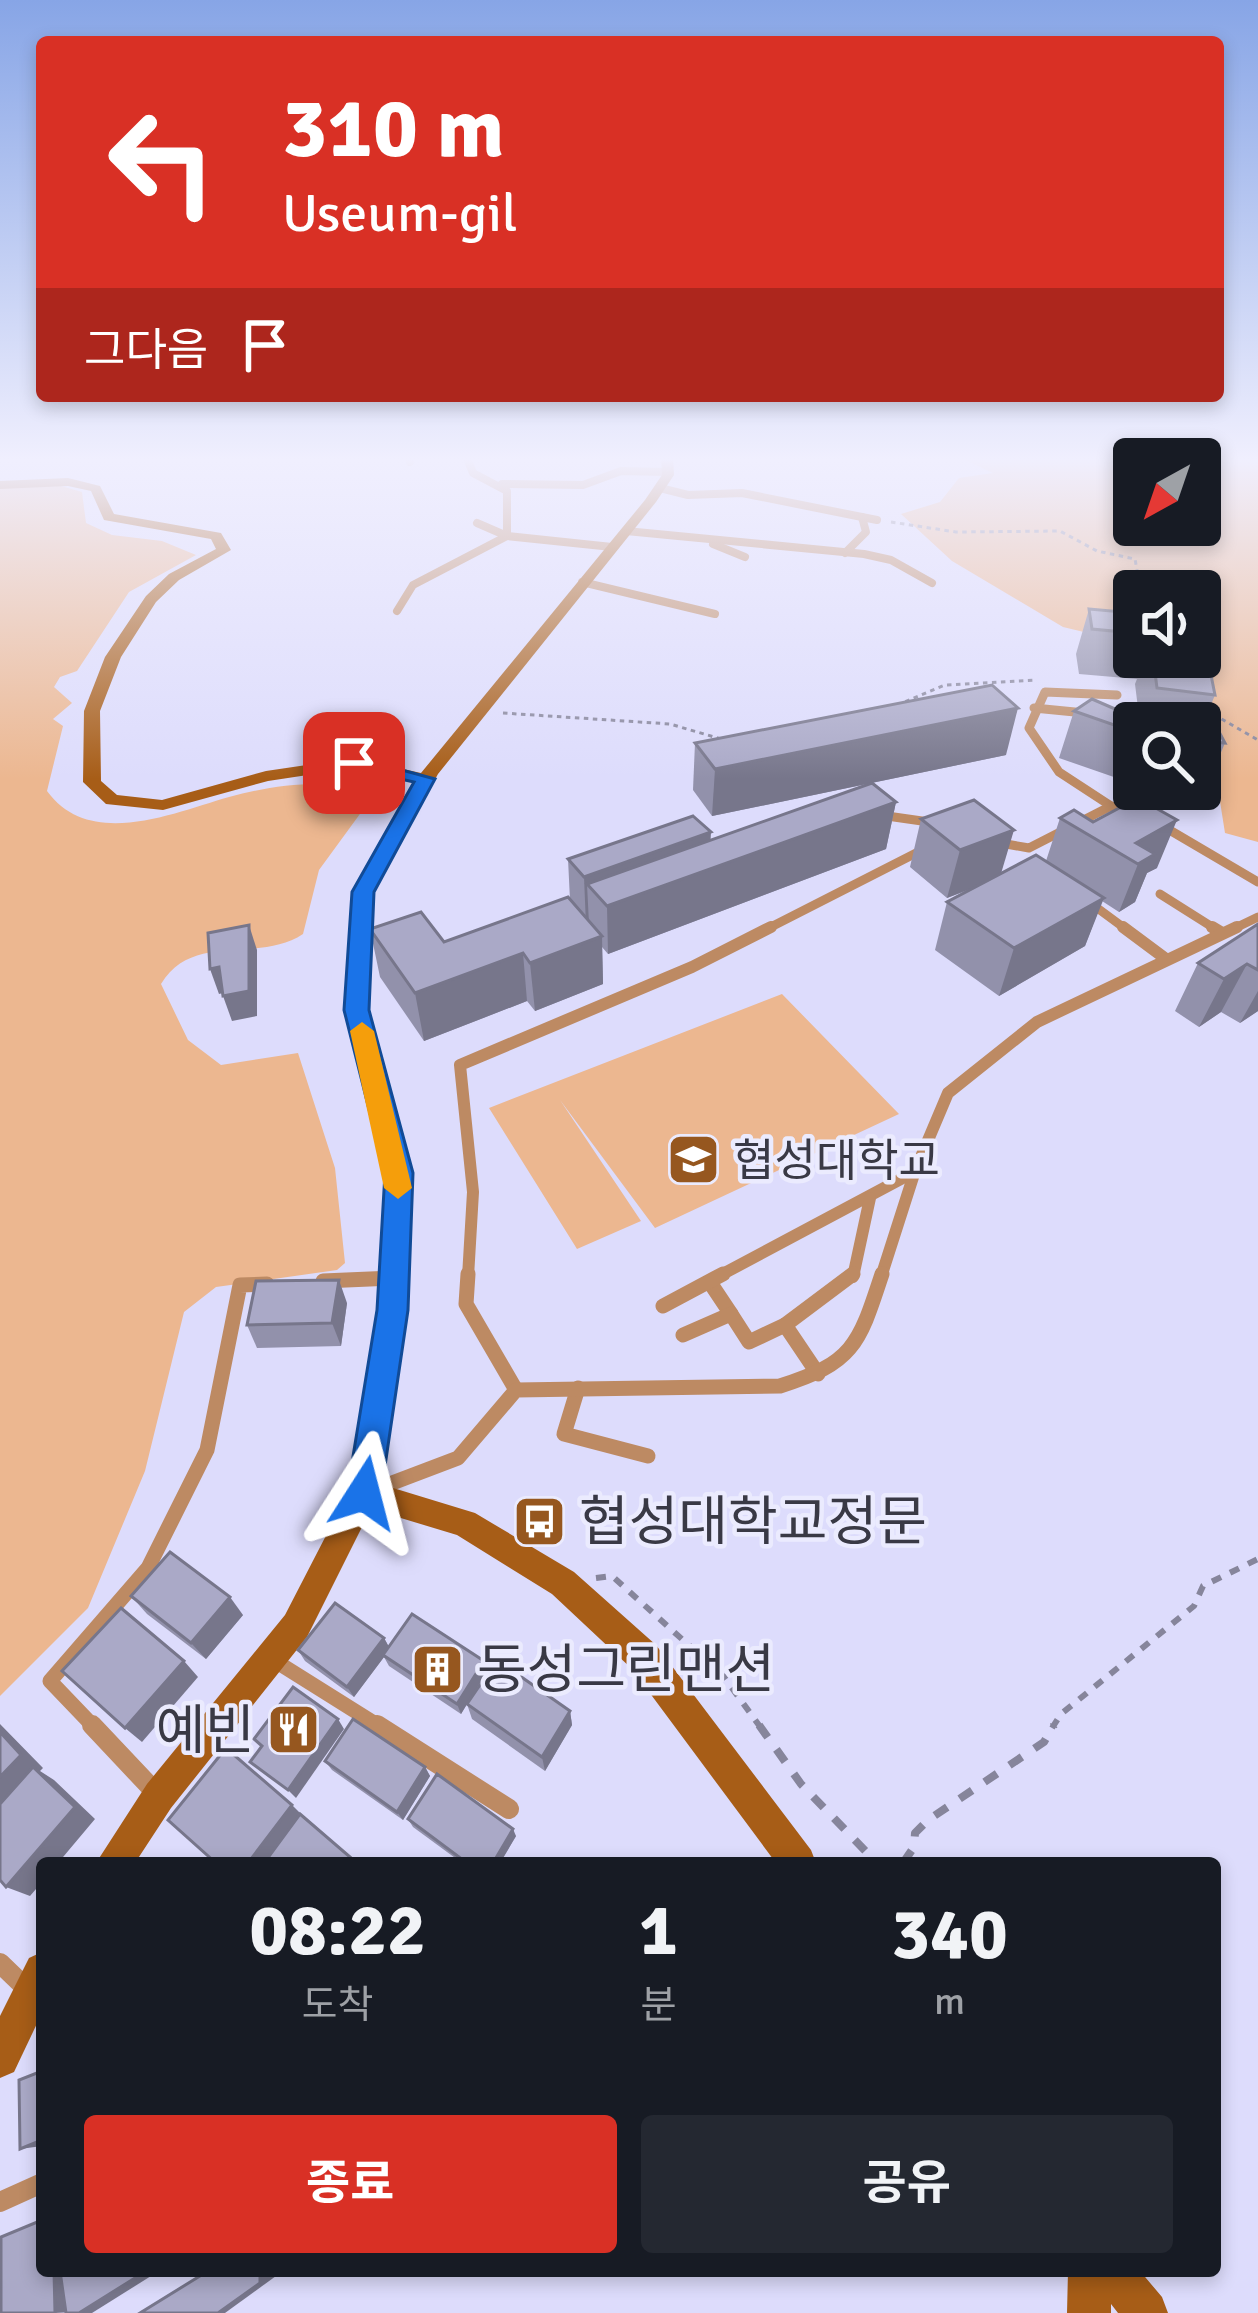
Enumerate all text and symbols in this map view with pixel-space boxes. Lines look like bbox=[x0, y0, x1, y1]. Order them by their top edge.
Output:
text: 310 m bbox=[282, 77, 504, 181]
icon: left bbox=[84, 84, 240, 240]
text: Useum-gil bbox=[282, 180, 518, 247]
icon: arrive bbox=[232, 312, 298, 378]
text: 그다음 bbox=[84, 323, 208, 378]
north arrow bbox=[1113, 438, 1221, 546]
map controls bbox=[1113, 438, 1221, 810]
button: sound bbox=[1113, 570, 1221, 678]
button: search bbox=[1113, 702, 1221, 810]
pin bbox=[303, 712, 405, 814]
icon: arrive bbox=[321, 730, 387, 796]
school or university icon: 협성대학교 bbox=[666, 1132, 722, 1188]
place label: 협성대학교 bbox=[733, 1134, 940, 1189]
position arrow bbox=[301, 1430, 427, 1556]
place label: 협성대학교정문 bbox=[579, 1489, 927, 1556]
bus stop icon: 협성대학교정문 bbox=[512, 1493, 568, 1549]
place label: 동성그린맨션 bbox=[477, 1637, 775, 1704]
building icon: 동성그린맨션 bbox=[410, 1641, 466, 1697]
place label: 예빈 bbox=[156, 1698, 255, 1765]
restaurant icon: 예빈 bbox=[266, 1702, 322, 1758]
text: 08:22 bbox=[249, 1886, 426, 1975]
text: 1 bbox=[639, 1886, 678, 1975]
text: 340 bbox=[891, 1890, 1008, 1979]
text: m bbox=[934, 1977, 965, 2025]
text: 도착 bbox=[302, 1981, 373, 2029]
text: 분 bbox=[641, 1981, 676, 2029]
button: 종료 bbox=[84, 2115, 617, 2253]
button: 공유 bbox=[641, 2115, 1173, 2253]

